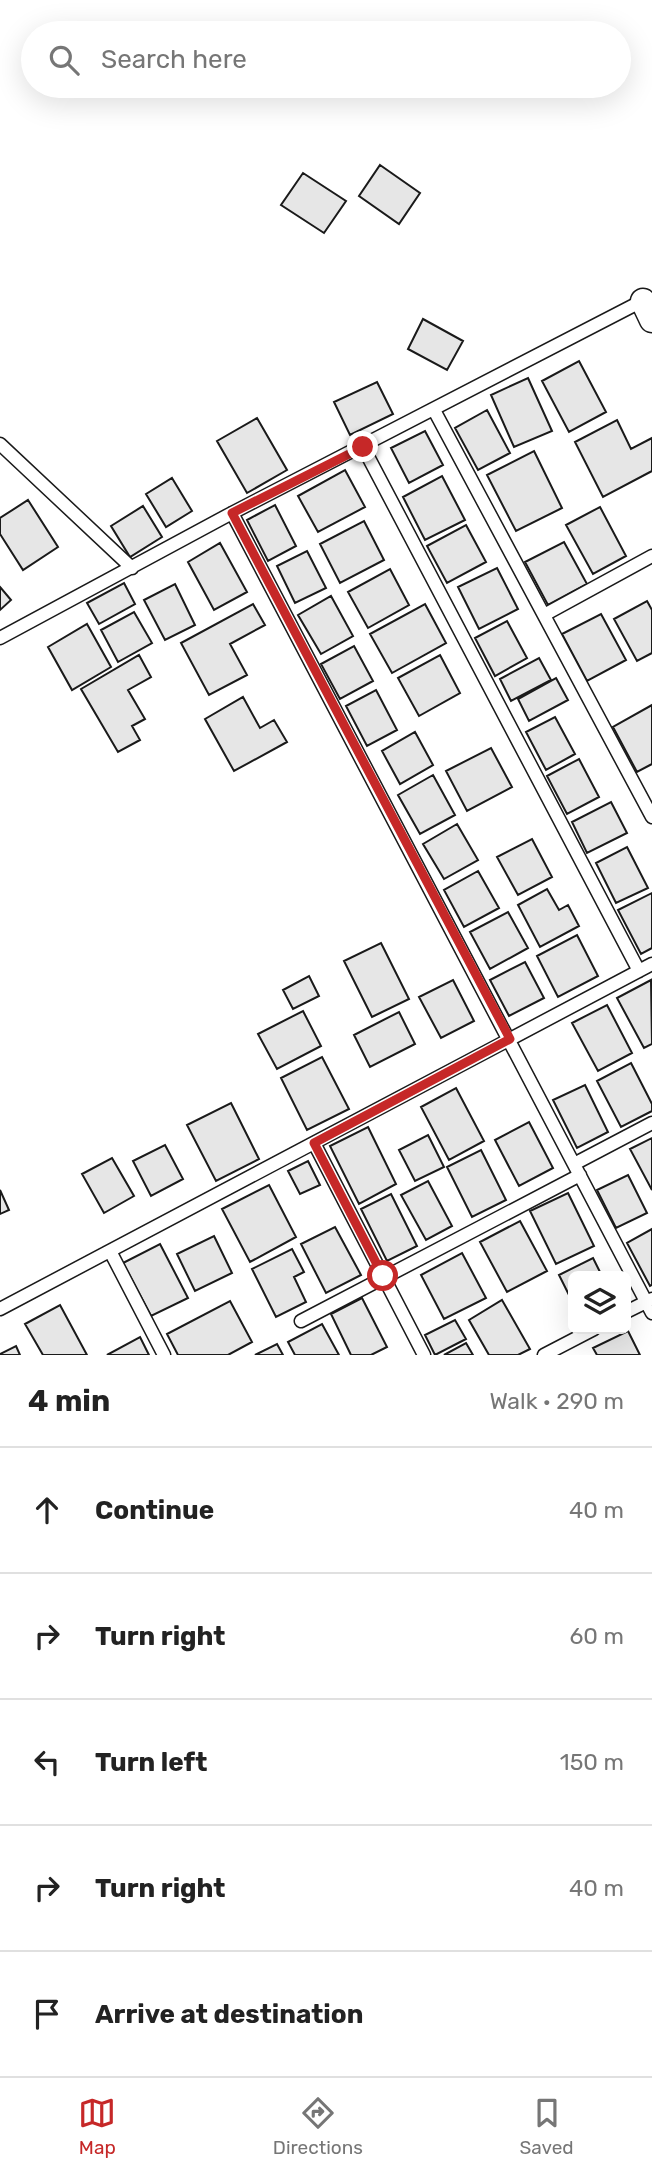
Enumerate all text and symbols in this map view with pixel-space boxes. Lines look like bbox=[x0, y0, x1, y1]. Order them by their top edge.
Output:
search box bbox=[21, 21, 631, 98]
icon: search bbox=[45, 41, 83, 79]
text: Search here bbox=[101, 44, 247, 75]
route end bbox=[347, 431, 378, 462]
route start bbox=[367, 1260, 398, 1291]
map controls bbox=[568, 1271, 631, 1334]
button: layers bbox=[568, 1271, 631, 1334]
text: 4 min bbox=[28, 1383, 110, 1419]
text: Walk · 290 m bbox=[489, 1387, 624, 1415]
icon: ahead bbox=[28, 1491, 66, 1529]
text: Continue bbox=[95, 1495, 214, 1526]
text: 40 m bbox=[569, 1496, 624, 1524]
icon: right bbox=[28, 1617, 66, 1655]
text: Turn right bbox=[95, 1621, 225, 1652]
text: 60 m bbox=[569, 1622, 624, 1650]
icon: left bbox=[28, 1743, 66, 1781]
text: Turn left bbox=[95, 1747, 207, 1778]
text: 150 m bbox=[560, 1748, 624, 1776]
icon: right bbox=[28, 1869, 66, 1907]
text: Turn right bbox=[95, 1873, 225, 1904]
text: 40 m bbox=[569, 1874, 624, 1902]
icon: arrive bbox=[28, 1995, 66, 2033]
text: Arrive at destination bbox=[95, 1999, 363, 2030]
tab: Map bbox=[78, 2094, 116, 2159]
tab: Directions bbox=[273, 2094, 363, 2159]
tab: Saved bbox=[519, 2094, 574, 2159]

